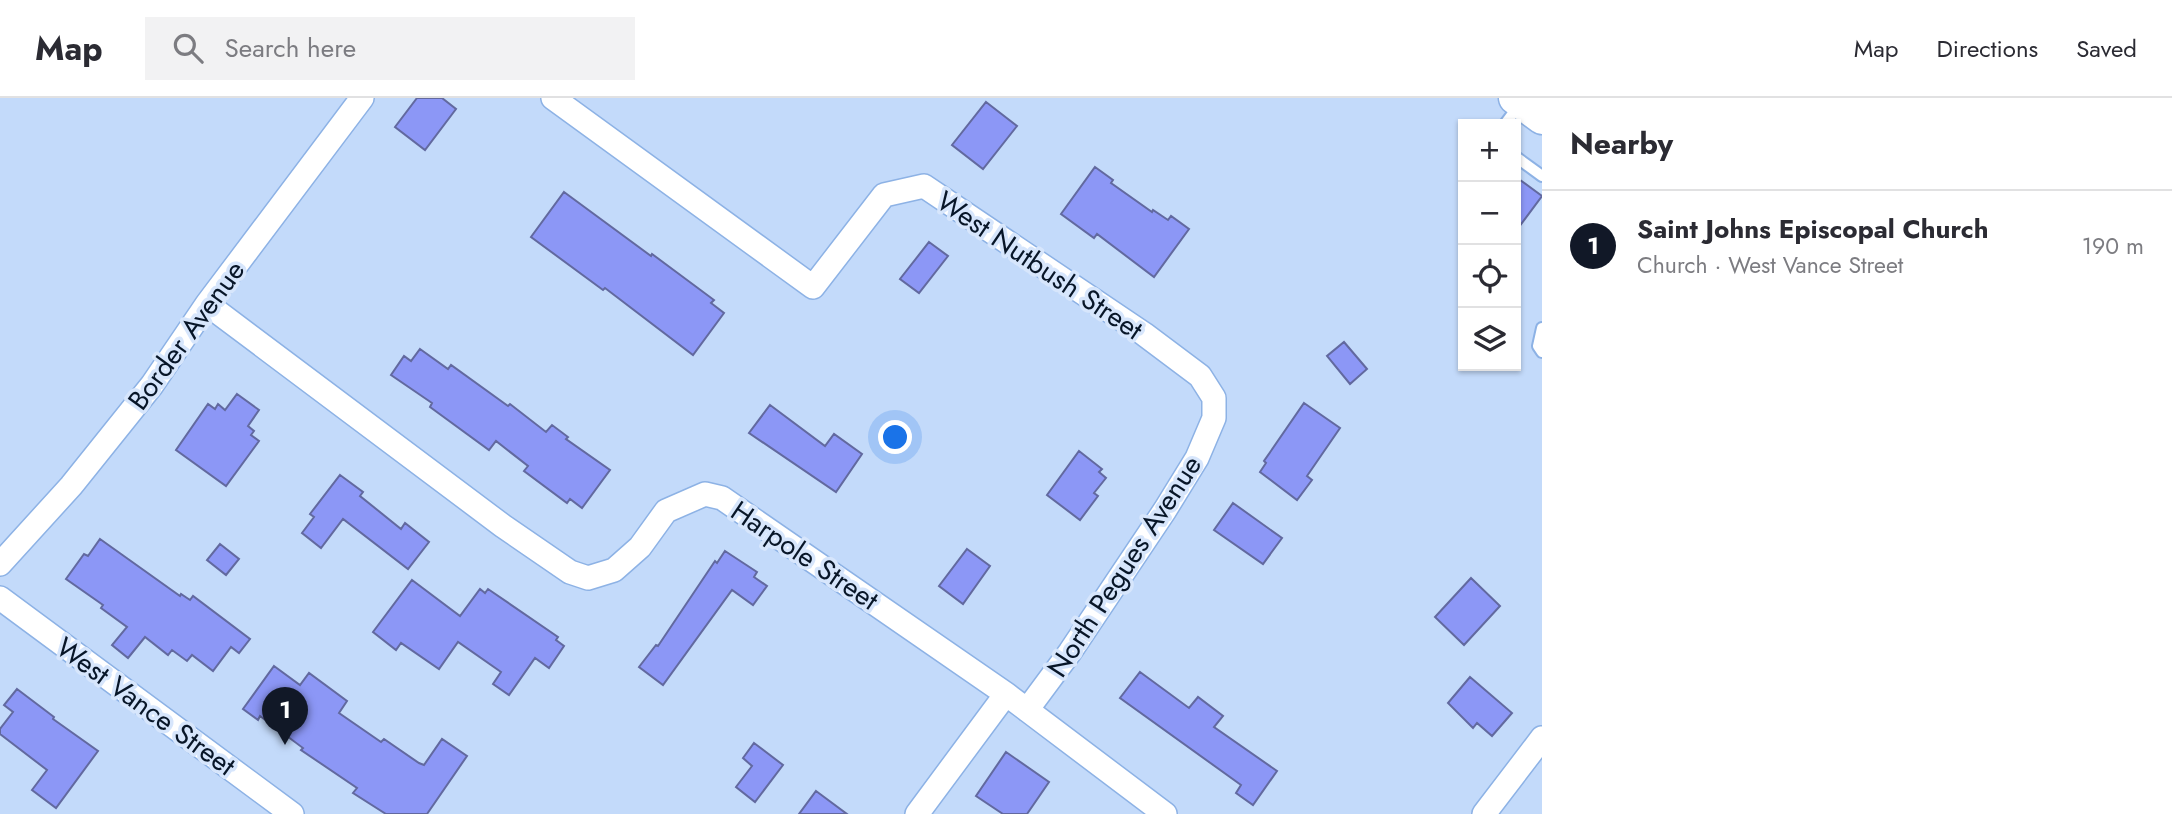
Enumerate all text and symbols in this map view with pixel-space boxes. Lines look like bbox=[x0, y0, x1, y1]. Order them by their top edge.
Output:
search box bbox=[145, 17, 635, 80]
text: Map bbox=[35, 25, 103, 72]
icon: search bbox=[169, 29, 207, 67]
text: Search here bbox=[225, 29, 356, 67]
text: Map bbox=[1854, 31, 1899, 66]
text: Directions bbox=[1937, 31, 2038, 66]
text: Saved bbox=[2076, 31, 2137, 66]
map controls bbox=[1458, 119, 1521, 371]
button: + bbox=[1458, 119, 1521, 182]
text: Nearby bbox=[1570, 122, 1673, 165]
street label: West Nutbush Street bbox=[928, 181, 1151, 350]
button: − bbox=[1458, 182, 1521, 245]
text: Saint Johns Episcopal Church bbox=[1637, 210, 1989, 248]
text: 1 bbox=[1587, 229, 1599, 263]
text: 190 m bbox=[2082, 229, 2144, 263]
button: locate bbox=[1458, 245, 1521, 308]
text: Church · West Vance Street bbox=[1637, 248, 1903, 282]
street label: Border Avenue bbox=[118, 252, 255, 419]
button: layers bbox=[1458, 308, 1521, 371]
your location bbox=[878, 420, 912, 454]
street label: North Pegues Avenue bbox=[1037, 447, 1212, 685]
street label: Harpole Street bbox=[723, 491, 887, 620]
street label: West Vance Street bbox=[47, 627, 244, 786]
pin: 1 bbox=[262, 687, 308, 745]

